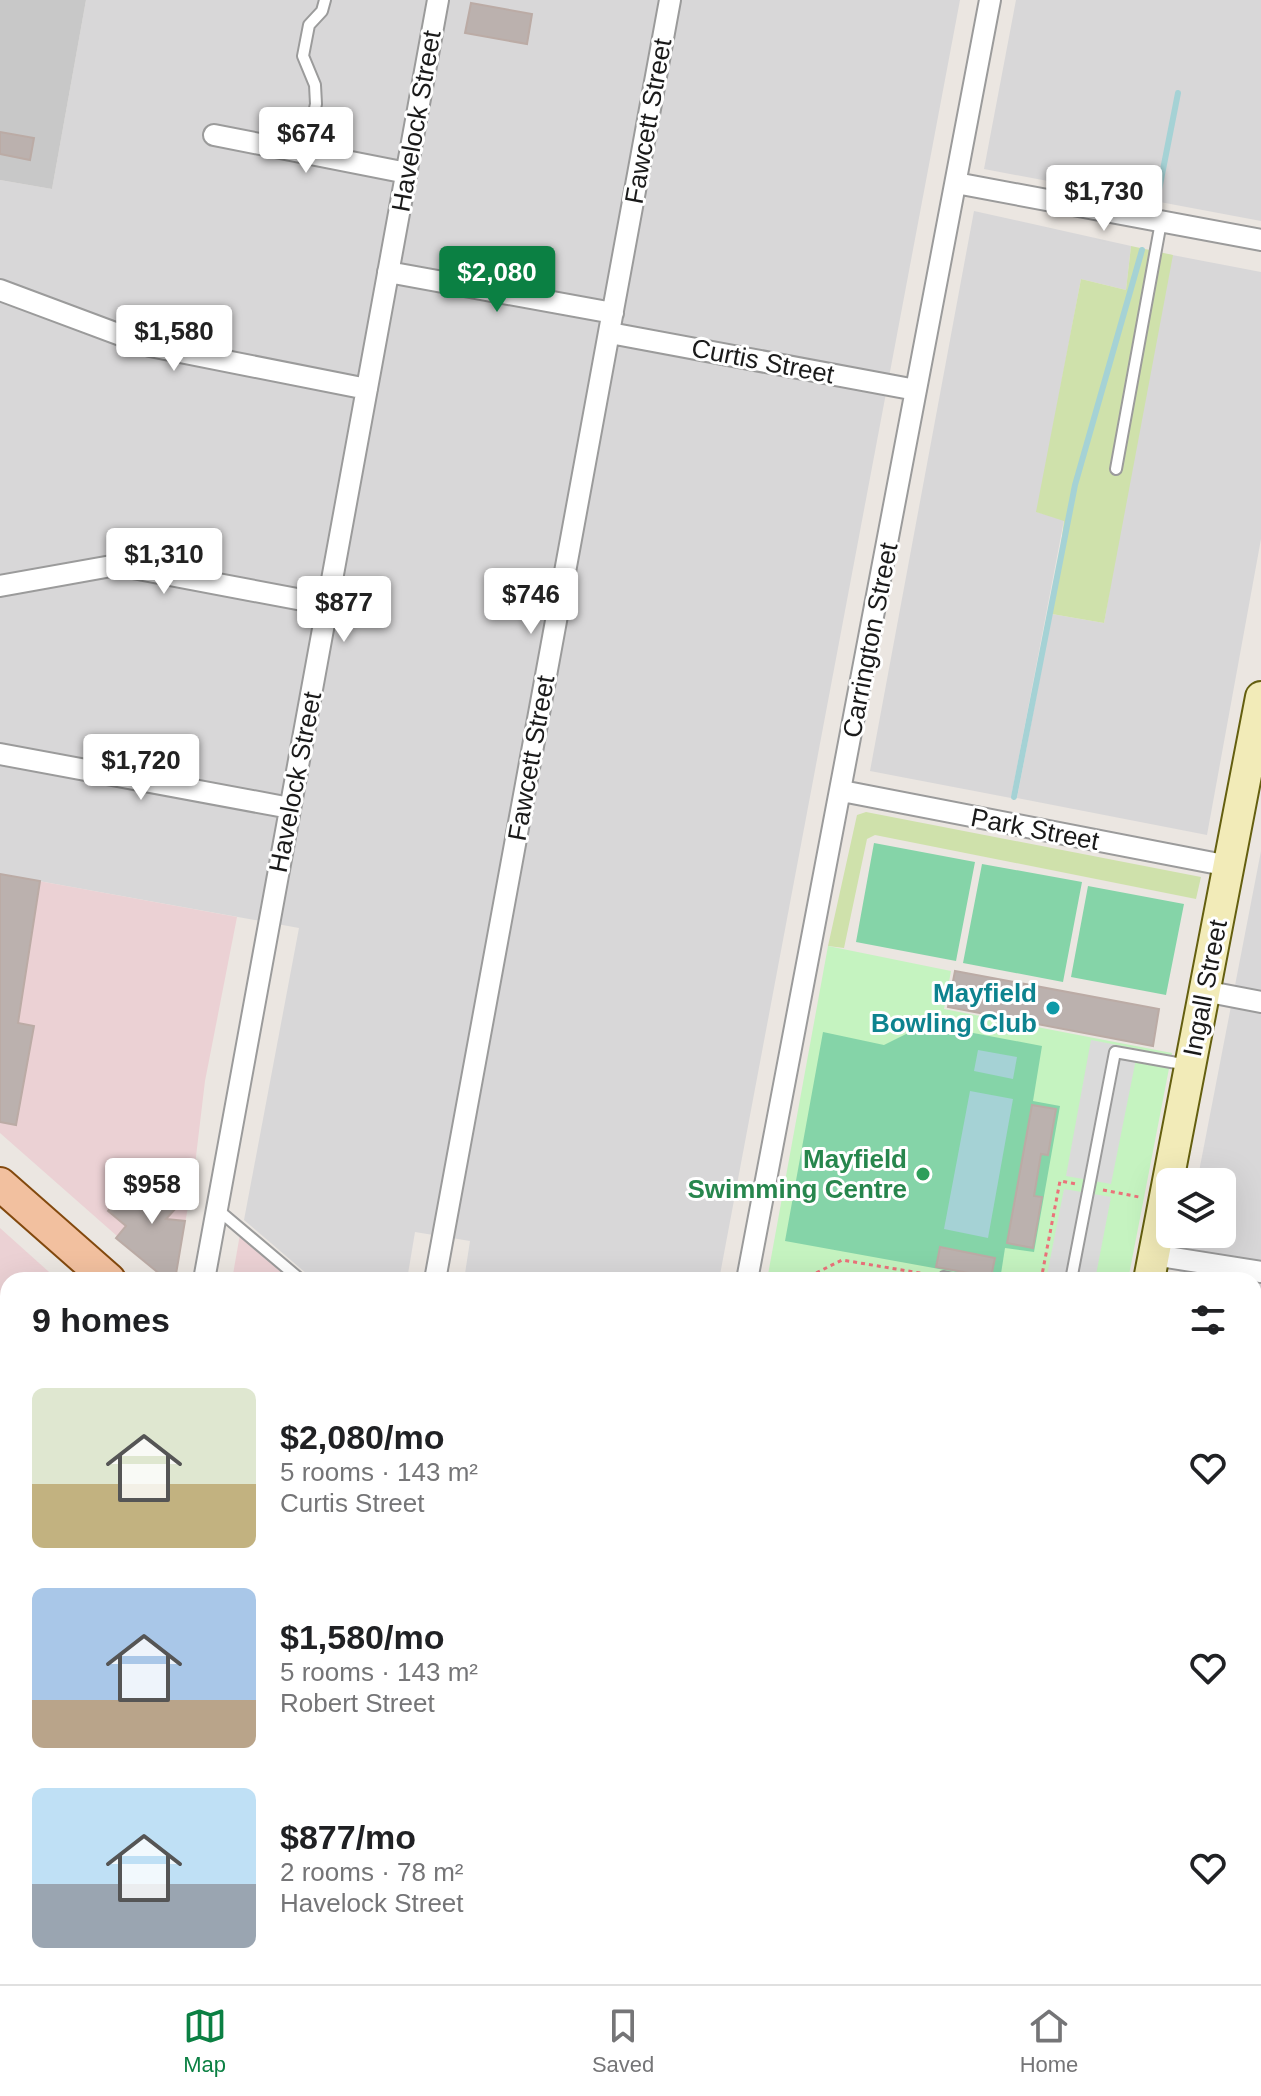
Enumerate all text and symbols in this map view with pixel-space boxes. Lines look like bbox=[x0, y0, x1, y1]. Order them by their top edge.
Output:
street label: Havelock Street bbox=[385, 27, 447, 214]
street label: Fawcett Street bbox=[619, 35, 677, 206]
pin: $674 bbox=[259, 107, 353, 175]
text: $674 bbox=[277, 118, 335, 148]
pin: $1,730 bbox=[1039, 165, 1169, 233]
text: $1,730 bbox=[1064, 176, 1144, 206]
pin: $2,080 bbox=[432, 246, 562, 314]
text: $2,080 bbox=[457, 257, 537, 287]
pin: $1,580 bbox=[109, 305, 239, 373]
text: $1,580 bbox=[134, 316, 214, 346]
street label: Curtis Street bbox=[689, 332, 838, 390]
pin: $1,310 bbox=[99, 528, 229, 596]
text: $1,310 bbox=[124, 539, 204, 569]
street label: Carrington Street bbox=[836, 539, 904, 740]
pin: $746 bbox=[484, 568, 578, 636]
pin: $877 bbox=[297, 576, 391, 644]
text: $746 bbox=[502, 579, 560, 609]
text: $877 bbox=[315, 587, 373, 617]
street label: Fawcett Street bbox=[502, 672, 560, 843]
street label: Havelock Street bbox=[263, 688, 327, 875]
pin: $1,720 bbox=[76, 734, 206, 802]
text: $1,720 bbox=[101, 745, 181, 775]
street label: Park Street bbox=[968, 802, 1102, 856]
street label: Ingall Street bbox=[1177, 916, 1233, 1059]
place label: Mayfield Bowling Club bbox=[871, 978, 1037, 1038]
marker: Mayfield Bowling Club bbox=[1044, 999, 1062, 1017]
place label: Mayfield Swimming Centre bbox=[687, 1144, 907, 1204]
pin: $958 bbox=[105, 1158, 199, 1226]
marker: Mayfield Swimming Centre bbox=[914, 1165, 932, 1183]
map controls bbox=[1156, 1168, 1236, 1248]
button: layers bbox=[1156, 1168, 1236, 1248]
text: $958 bbox=[123, 1169, 181, 1199]
icon: filters bbox=[1186, 1298, 1230, 1342]
text: 9 homes bbox=[32, 1301, 170, 1339]
text: $2,080/mo bbox=[280, 1418, 444, 1456]
icon: home bbox=[96, 1420, 192, 1516]
icon: heart bbox=[1186, 1446, 1230, 1490]
text: 5 rooms · 143 m² bbox=[280, 1457, 478, 1487]
text: Curtis Street bbox=[280, 1488, 425, 1518]
text: $1,580/mo bbox=[280, 1618, 444, 1656]
icon: home bbox=[96, 1620, 192, 1716]
icon: heart bbox=[1186, 1646, 1230, 1690]
text: 5 rooms · 143 m² bbox=[280, 1657, 478, 1687]
text: Robert Street bbox=[280, 1688, 435, 1718]
text: $877/mo bbox=[280, 1818, 416, 1856]
icon: home bbox=[96, 1820, 192, 1916]
icon: heart bbox=[1186, 1846, 1230, 1890]
text: 2 rooms · 78 m² bbox=[280, 1857, 464, 1887]
text: Havelock Street bbox=[280, 1888, 464, 1918]
tab: Map bbox=[183, 2004, 227, 2078]
tab: Saved bbox=[592, 2004, 654, 2078]
tab: Home bbox=[1020, 2004, 1078, 2078]

